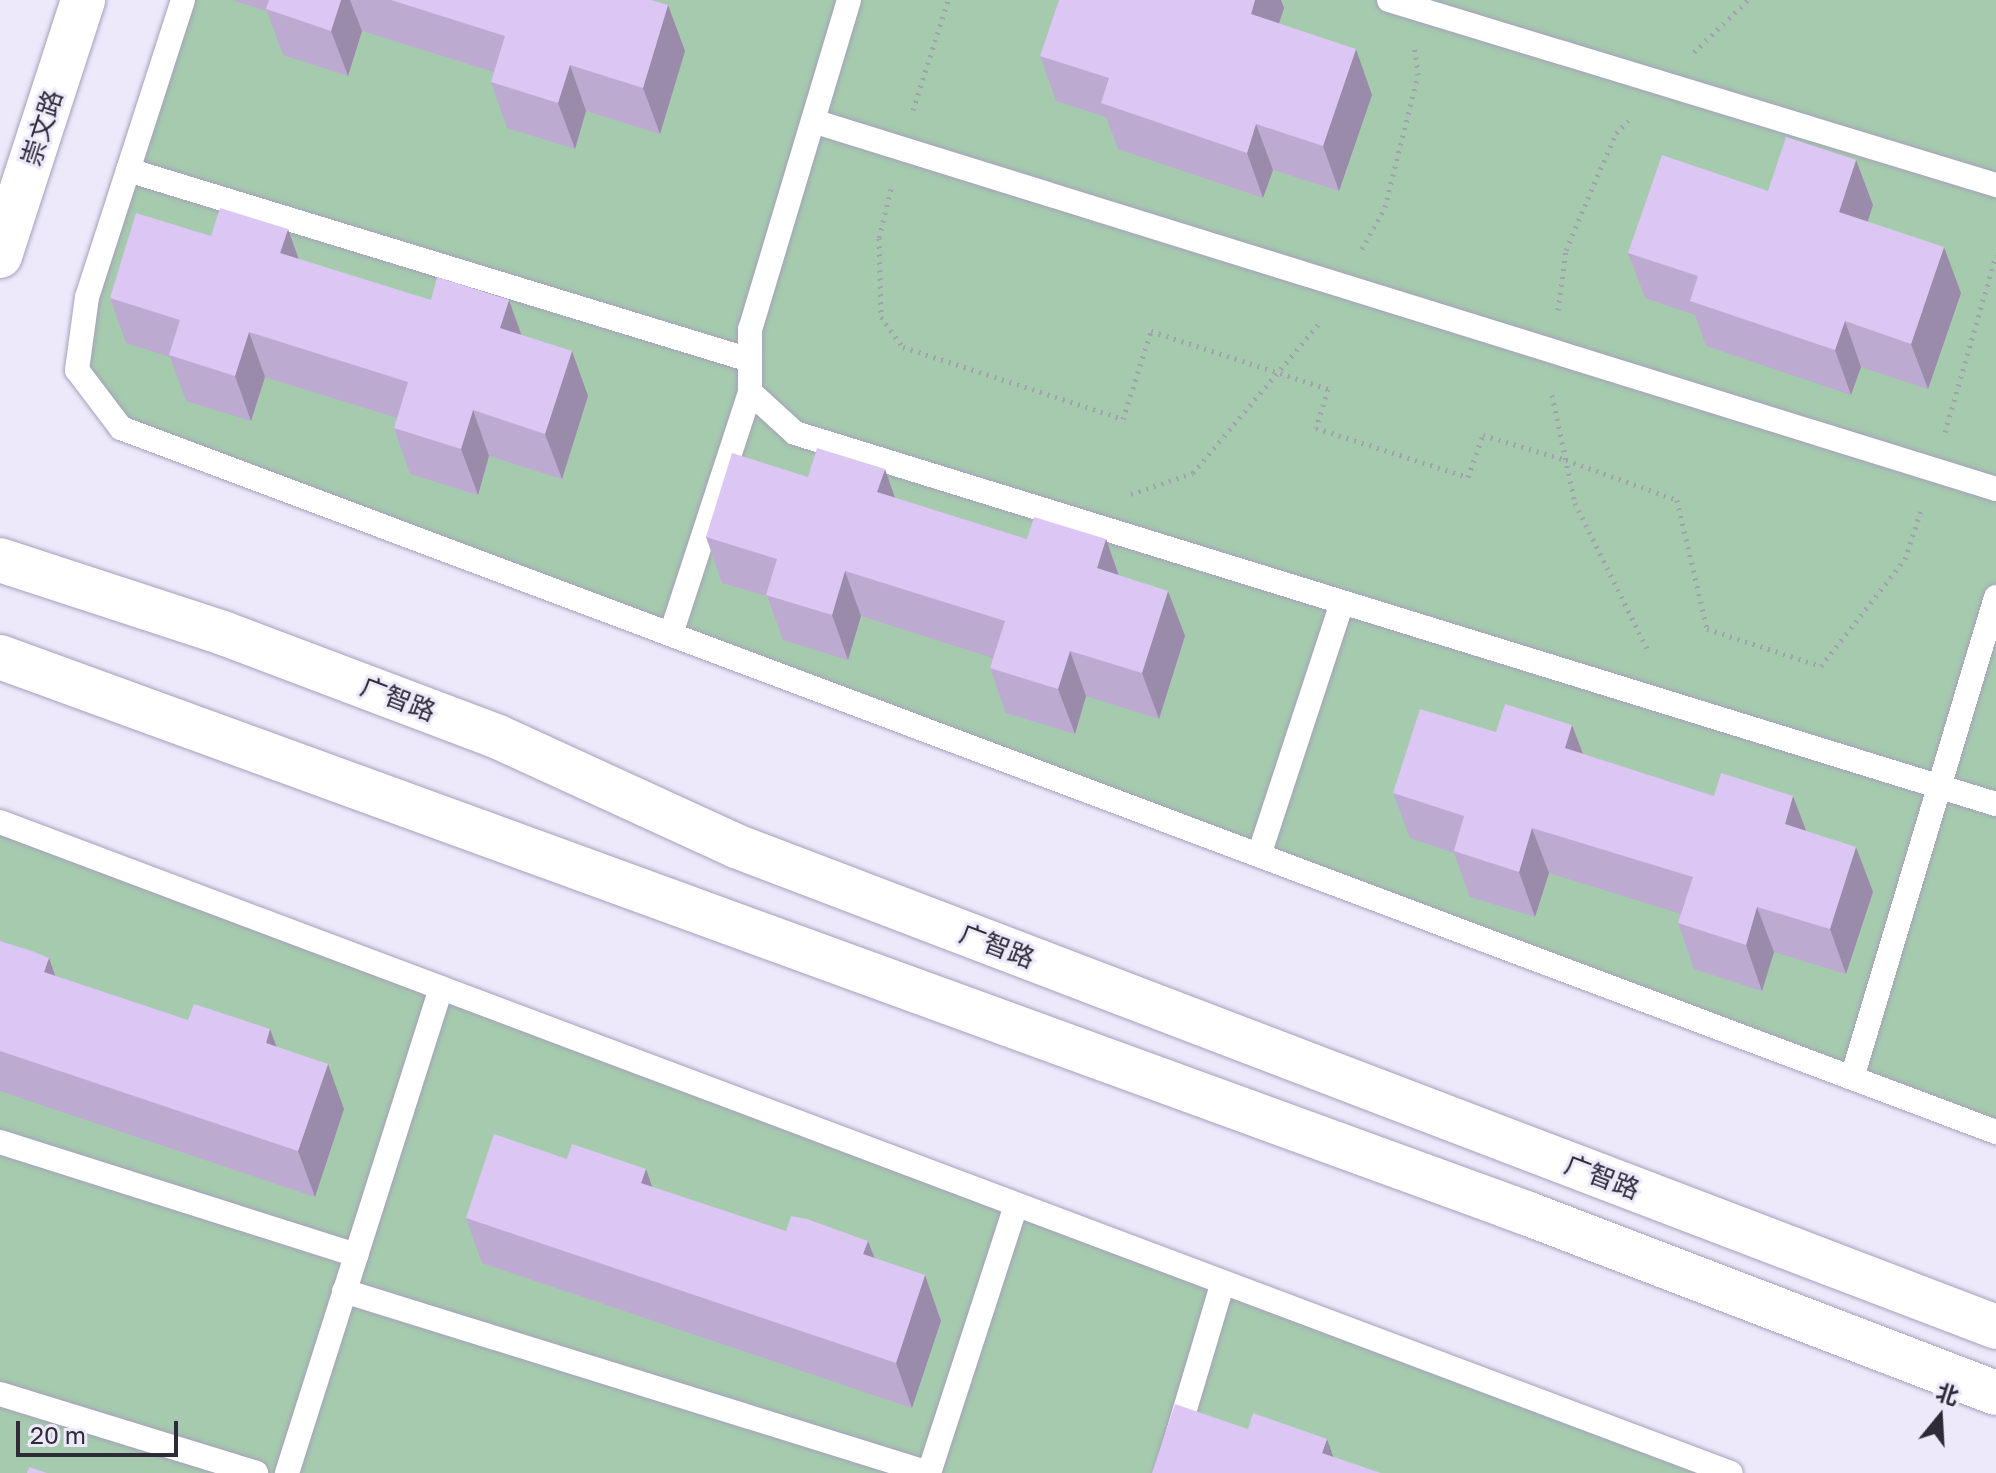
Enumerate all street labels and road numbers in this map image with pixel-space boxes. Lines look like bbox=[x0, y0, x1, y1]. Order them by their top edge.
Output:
street label: 崇文路 bbox=[15, 86, 69, 170]
street label: 广智路 bbox=[356, 670, 440, 728]
street label: 广智路 bbox=[955, 917, 1039, 975]
street label: 广智路 bbox=[1560, 1148, 1644, 1206]

